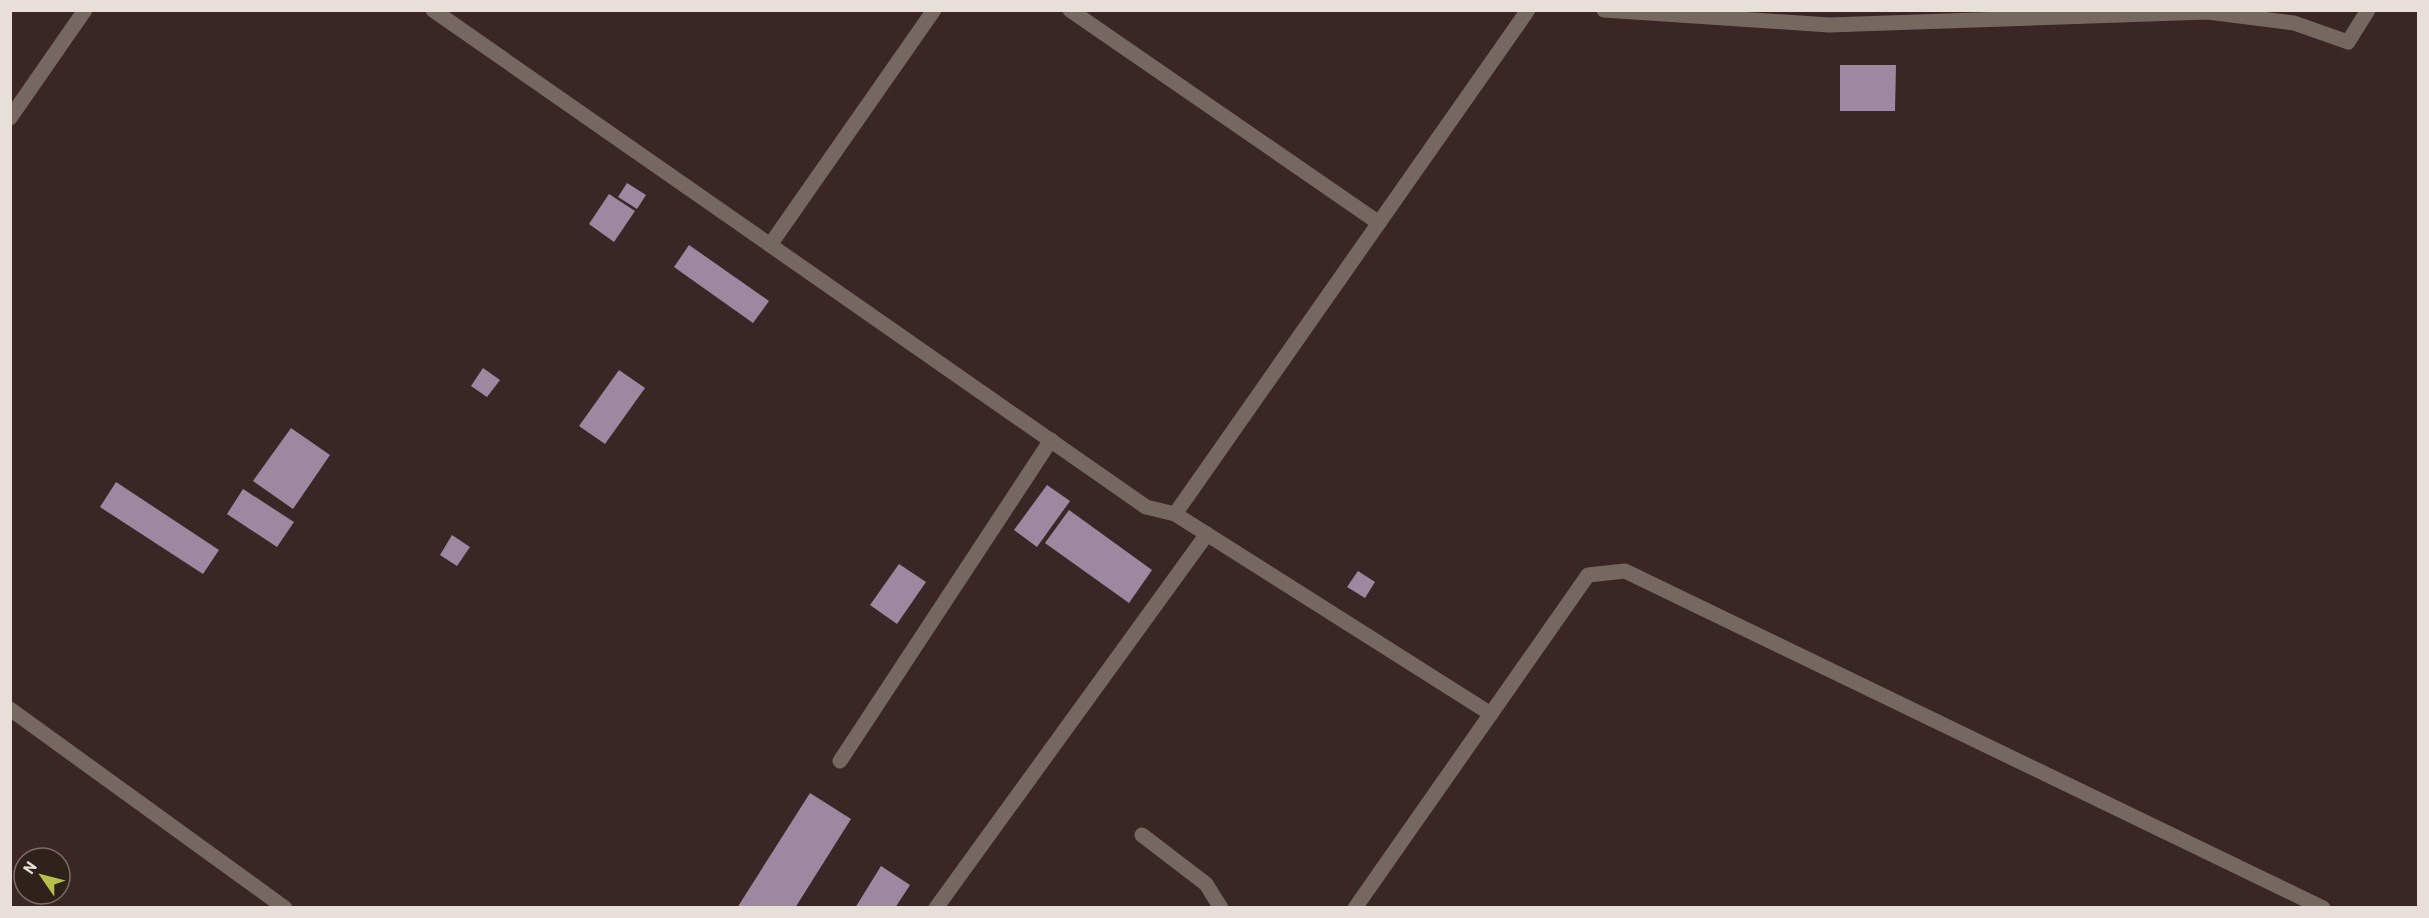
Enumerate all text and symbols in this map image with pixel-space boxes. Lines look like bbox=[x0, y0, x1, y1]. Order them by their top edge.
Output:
north arrow bbox=[12, 846, 72, 906]
text: N bbox=[18, 857, 40, 877]

